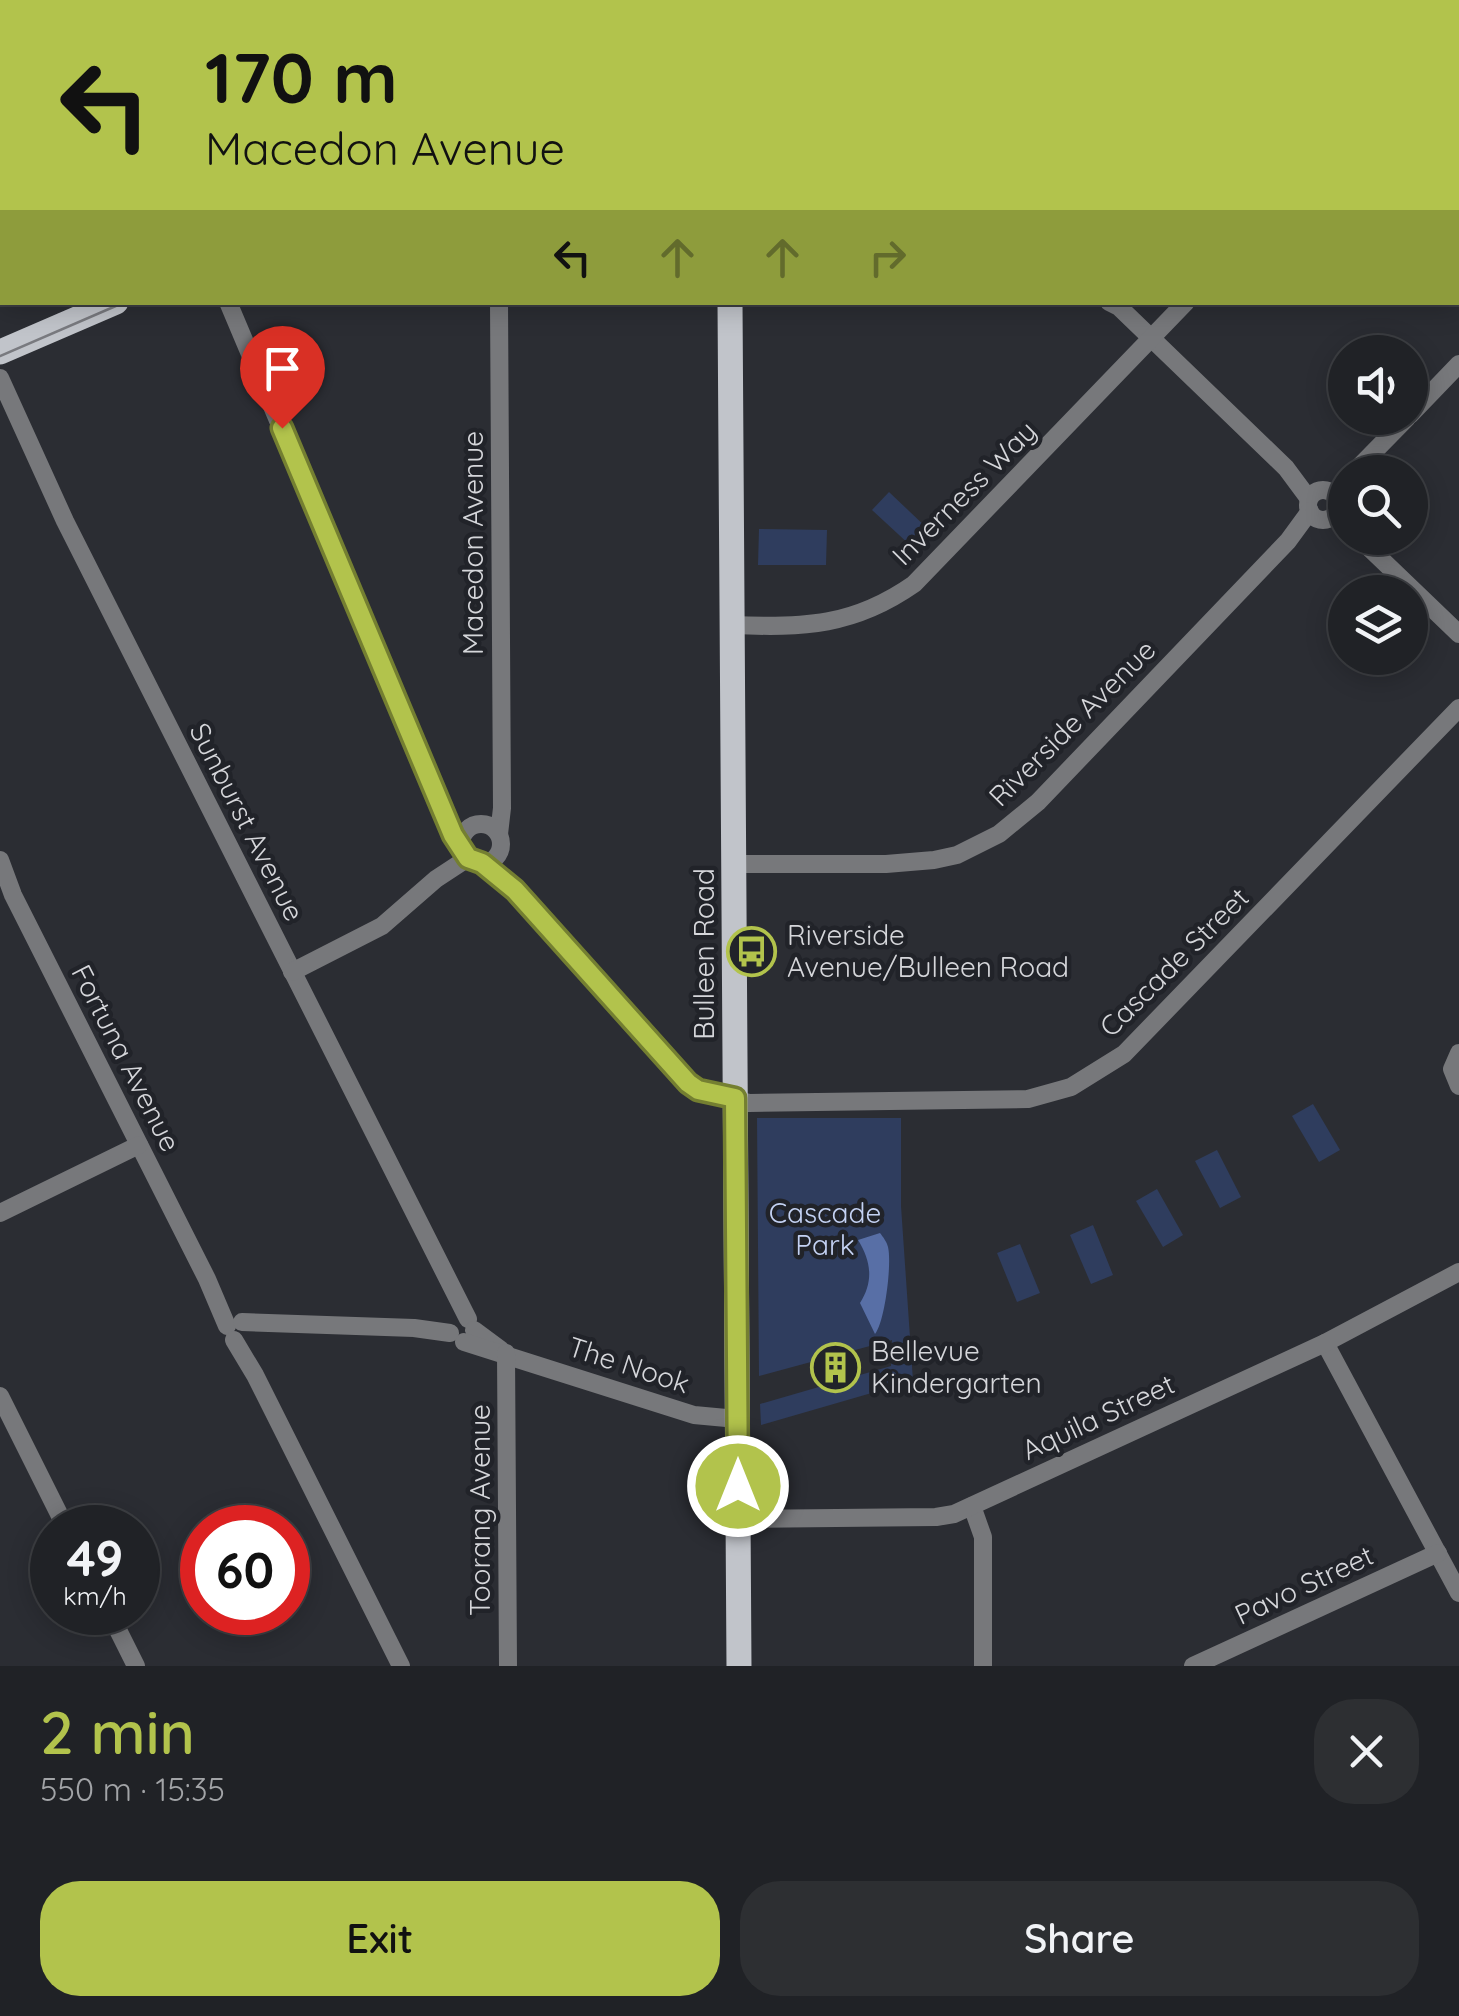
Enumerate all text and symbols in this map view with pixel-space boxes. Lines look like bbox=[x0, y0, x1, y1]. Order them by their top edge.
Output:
text: 170 m bbox=[205, 33, 398, 121]
icon: left bbox=[40, 40, 170, 170]
text: Macedon Avenue bbox=[205, 120, 565, 176]
icon: left bbox=[545, 230, 600, 285]
icon: ahead bbox=[650, 230, 705, 285]
icon: ahead bbox=[755, 230, 810, 285]
icon: right bbox=[860, 230, 915, 285]
pin bbox=[240, 326, 325, 429]
map controls bbox=[1328, 335, 1428, 675]
button: sound bbox=[1328, 335, 1428, 435]
icon: arrive bbox=[255, 341, 310, 396]
street label: Inverness Way bbox=[884, 413, 1043, 572]
street label: Macedon Avenue bbox=[455, 431, 490, 655]
button: search bbox=[1328, 455, 1428, 555]
button: layers bbox=[1328, 575, 1428, 675]
street label: Riverside Avenue bbox=[981, 632, 1162, 813]
street label: Sunburst Avenue bbox=[182, 717, 312, 927]
street label: Bulleen Road bbox=[686, 868, 721, 1040]
street label: Cascade Street bbox=[1092, 880, 1256, 1044]
place label: Riverside Avenue/Bulleen Road bbox=[787, 917, 1069, 984]
bus stop icon: Riverside Avenue/Bulleen Road bbox=[726, 925, 778, 977]
street label: Fortuna Avenue bbox=[64, 958, 189, 1157]
park label: Cascade Park bbox=[769, 1195, 881, 1262]
street label: The Nook bbox=[564, 1328, 694, 1401]
place label: Bellevue Kindergarten bbox=[871, 1333, 1042, 1400]
building icon: Bellevue Kindergarten bbox=[810, 1341, 862, 1393]
street label: Aquila Street bbox=[1016, 1366, 1180, 1467]
street label: Toorang Avenue bbox=[462, 1404, 497, 1616]
position arrow bbox=[686, 1434, 790, 1538]
speed limit sign: 60 bbox=[180, 1505, 310, 1635]
text: 49 bbox=[67, 1526, 123, 1589]
street label: Pavo Street bbox=[1229, 1537, 1379, 1632]
text: km/h bbox=[63, 1580, 127, 1611]
text: 2 min bbox=[40, 1694, 195, 1769]
button: close bbox=[1314, 1699, 1419, 1804]
text: 550 m · 15:35 bbox=[40, 1769, 225, 1809]
button: Exit bbox=[40, 1881, 720, 1996]
button: Share bbox=[740, 1881, 1419, 1996]

